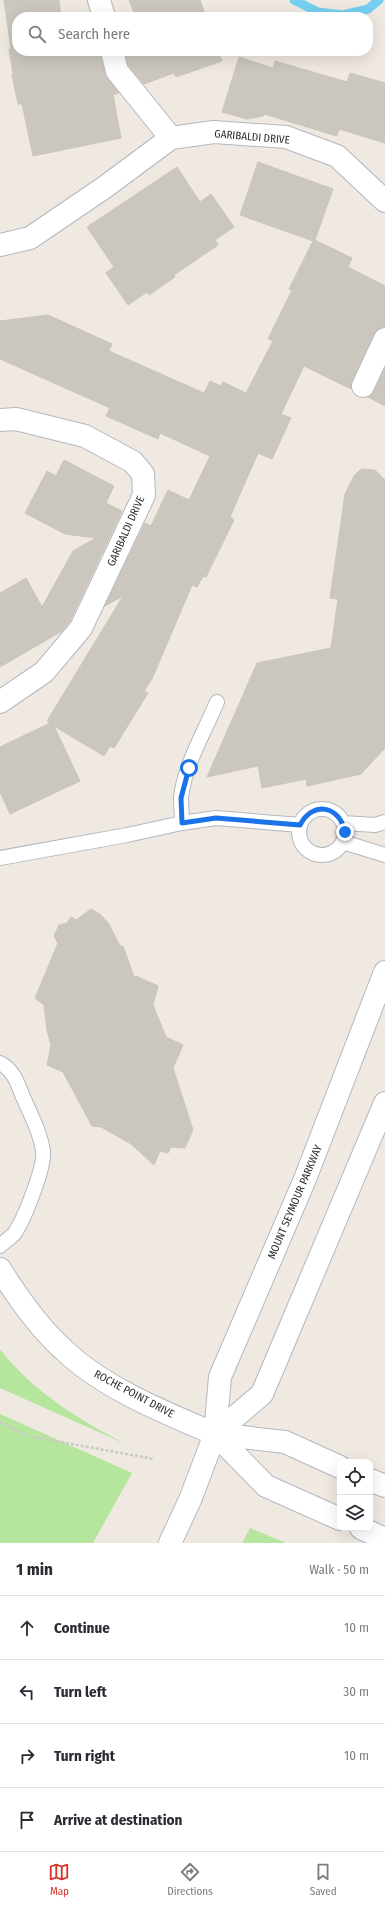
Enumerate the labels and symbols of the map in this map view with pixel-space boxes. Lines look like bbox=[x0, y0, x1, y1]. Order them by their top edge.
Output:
street label: GARIBALDI DRIVE bbox=[214, 127, 290, 147]
street label: GARIBALDI DRIVE bbox=[105, 494, 147, 568]
route start bbox=[180, 759, 198, 777]
route end bbox=[336, 823, 354, 841]
street label: MOUNT SEYMOUR PARKWAY bbox=[265, 1143, 325, 1261]
street label: ROCHE POINT DRIVE bbox=[92, 1367, 176, 1421]

